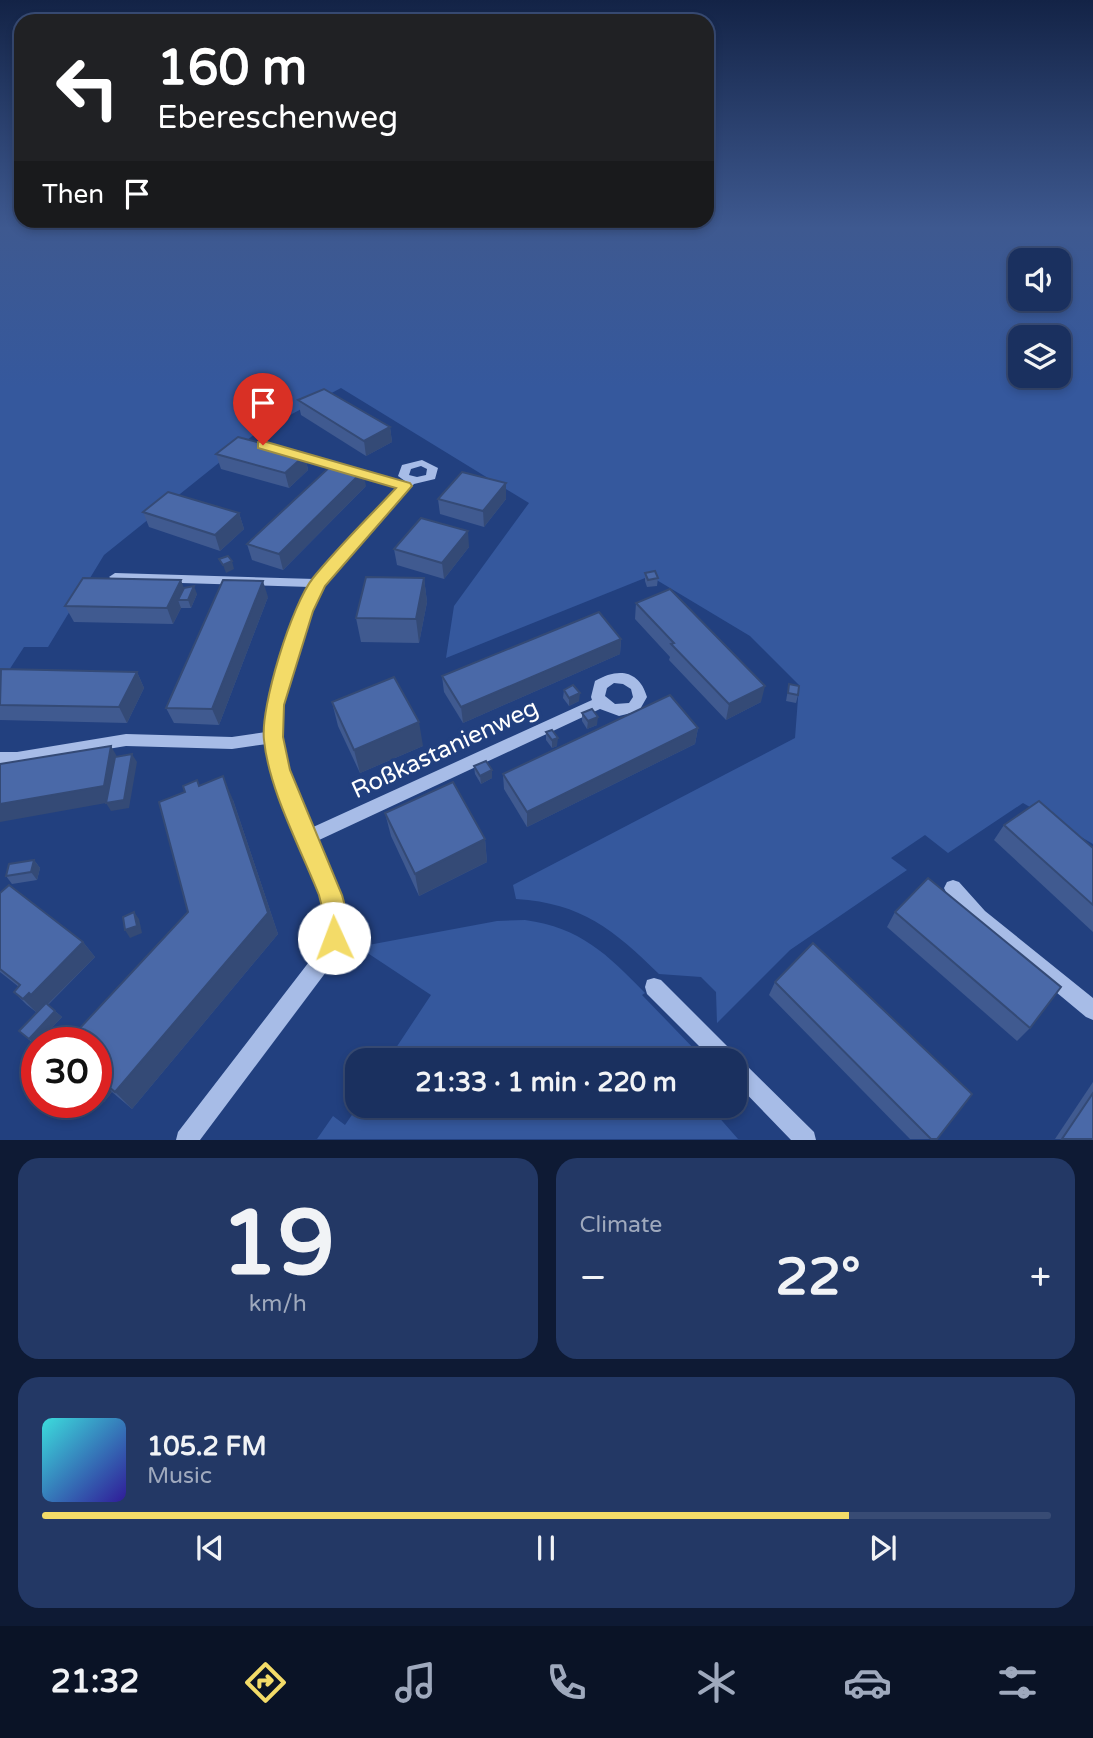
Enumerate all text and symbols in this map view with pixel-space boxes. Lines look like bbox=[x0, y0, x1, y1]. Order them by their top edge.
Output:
text: 160 m bbox=[157, 39, 307, 98]
icon: left bbox=[42, 42, 133, 133]
text: Ebereschenweg bbox=[157, 99, 398, 137]
icon: arrive bbox=[118, 175, 156, 213]
text: Then bbox=[42, 179, 104, 210]
map controls bbox=[1008, 248, 1071, 388]
button: sound bbox=[1008, 248, 1071, 311]
button: layers bbox=[1008, 325, 1071, 388]
pin bbox=[233, 373, 293, 445]
icon: arrive bbox=[244, 384, 282, 422]
street label: Roßkastanienweg bbox=[347, 693, 543, 805]
position arrow bbox=[297, 901, 371, 975]
speed limit sign: 30 bbox=[21, 1027, 112, 1118]
text: 21:33 · 1 min · 220 m bbox=[415, 1067, 677, 1098]
text: 19 bbox=[221, 1189, 335, 1299]
text: Climate bbox=[580, 1211, 662, 1239]
text: 22° bbox=[776, 1246, 861, 1309]
text: − bbox=[580, 1255, 607, 1301]
text: + bbox=[1030, 1255, 1051, 1301]
text: km/h bbox=[249, 1290, 307, 1318]
text: 105.2 FM bbox=[147, 1431, 267, 1462]
text: Music bbox=[147, 1462, 212, 1490]
icon: previous bbox=[191, 1529, 229, 1567]
icon: pause bbox=[527, 1529, 565, 1567]
icon: next bbox=[864, 1529, 902, 1567]
icon: directions bbox=[241, 1658, 290, 1707]
icon: music bbox=[391, 1658, 440, 1707]
icon: phone bbox=[542, 1658, 591, 1707]
icon: climate bbox=[692, 1658, 741, 1707]
icon: car bbox=[843, 1658, 892, 1707]
icon: filters bbox=[993, 1658, 1042, 1707]
text: 21:32 bbox=[51, 1663, 139, 1701]

